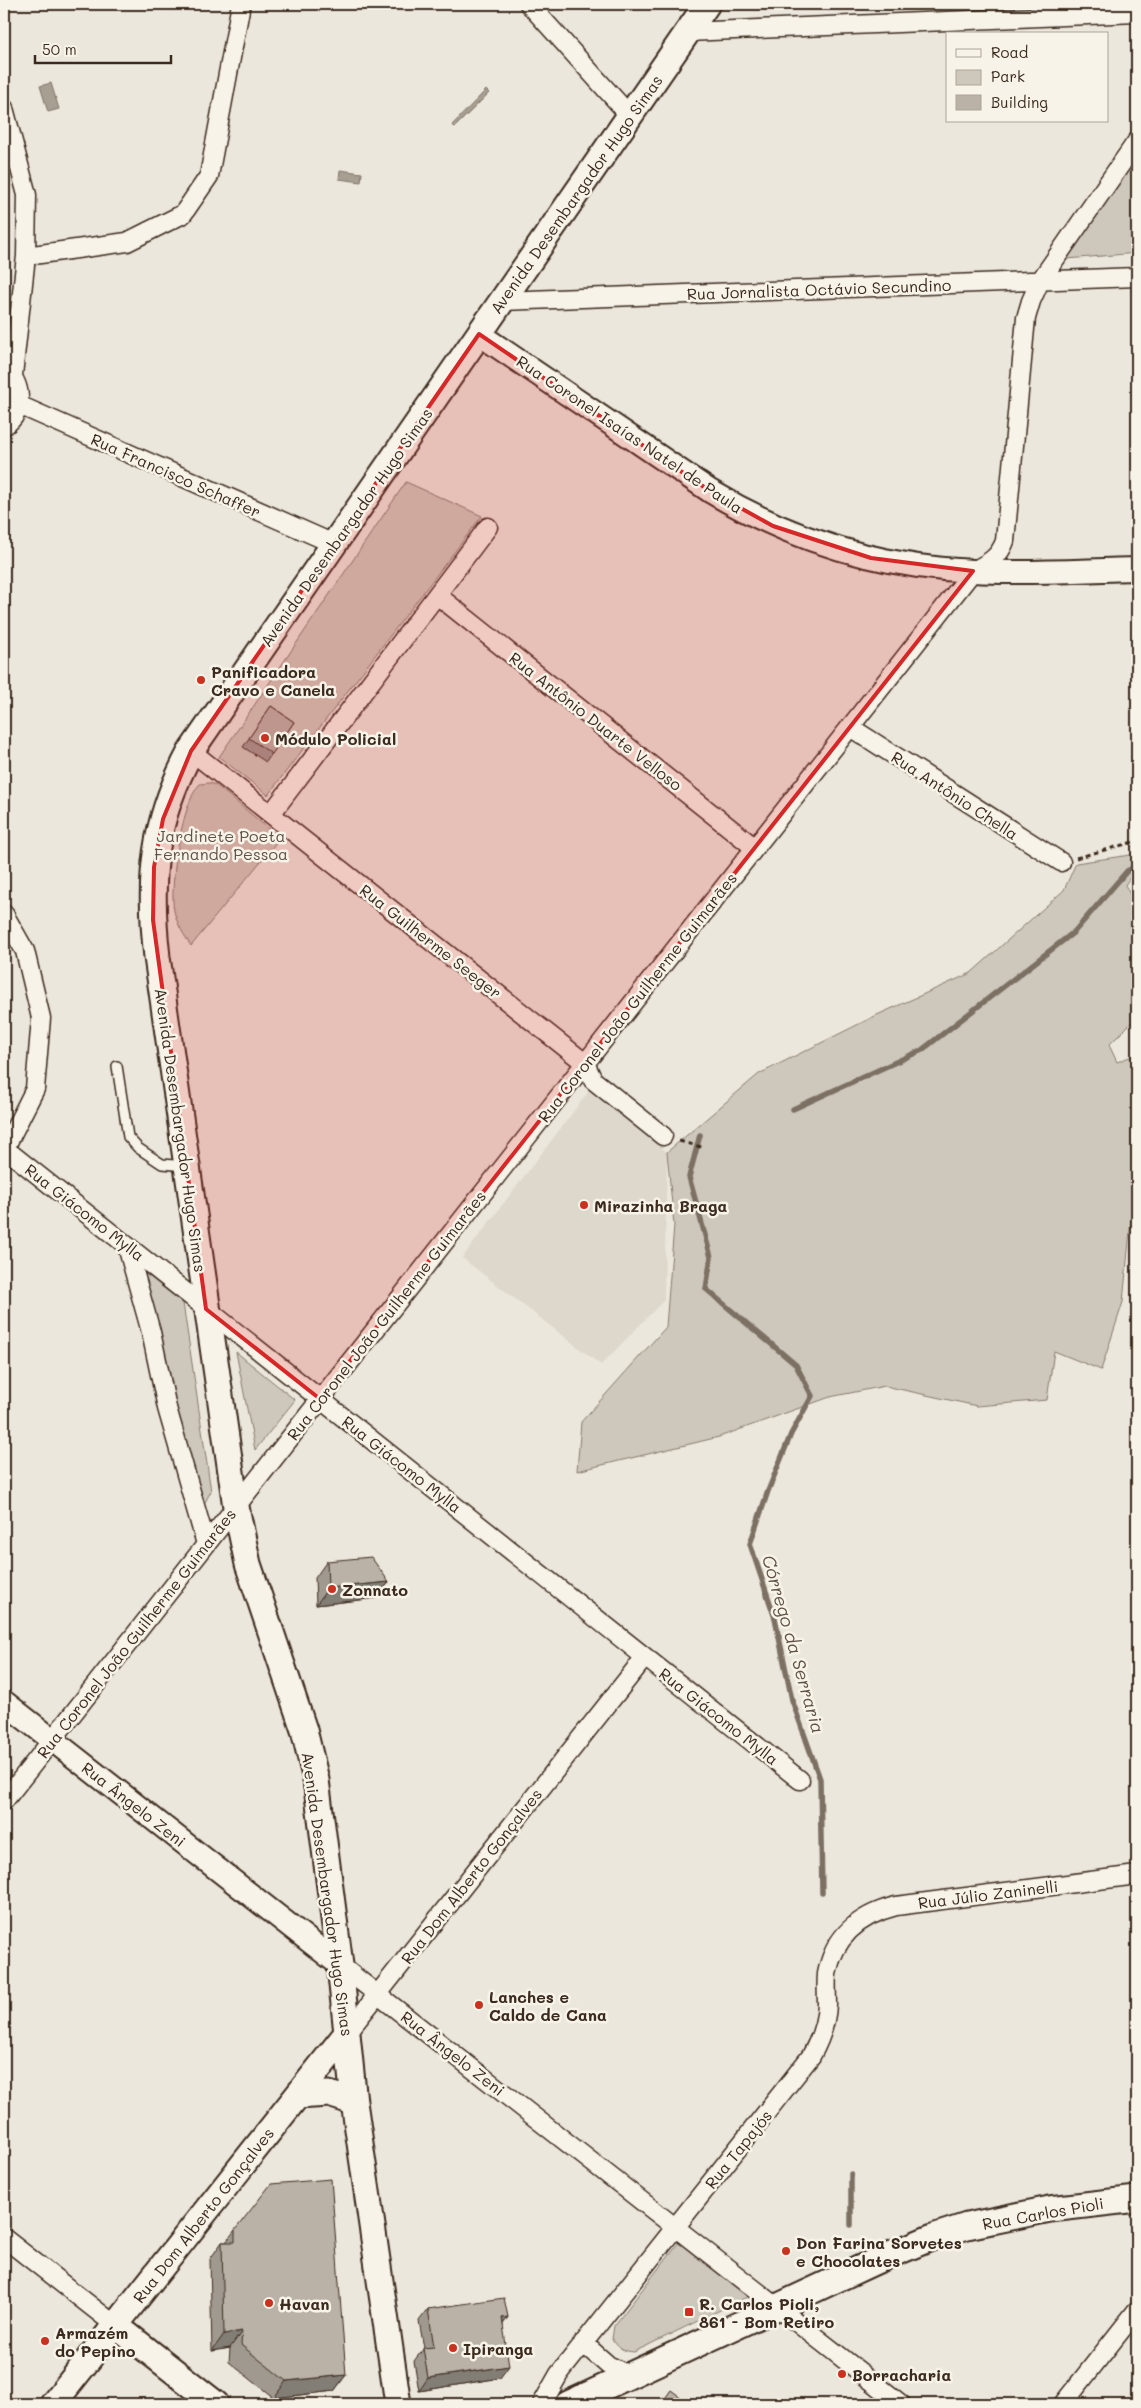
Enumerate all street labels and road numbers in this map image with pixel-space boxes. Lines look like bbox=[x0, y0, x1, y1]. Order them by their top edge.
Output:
street label: Avenida Desembargador Hugo Simas bbox=[485, 70, 667, 318]
street label: Rua Jornalista Octávio Secundino bbox=[686, 274, 952, 304]
street label: Rua Coronel Isaías Natel de Paula bbox=[513, 350, 747, 518]
street label: Avenida Desembargador Hugo Simas bbox=[255, 403, 437, 651]
street label: Rua Francisco Schaffer bbox=[88, 428, 264, 522]
street label: Rua Antônio Duarte Velloso bbox=[505, 647, 687, 795]
street label: Rua Antônio Chella bbox=[888, 746, 1023, 844]
street label: Rua Coronel João Guilherme Guimarães bbox=[533, 868, 741, 1126]
street label: Rua Guilherme Seeger bbox=[356, 879, 506, 1003]
street label: Avenida Desembargador Hugo Simas bbox=[151, 987, 211, 1273]
street label: Rua Giácomo Mylla bbox=[21, 1159, 149, 1265]
street label: Rua Coronel João Guilherme Guimarães bbox=[282, 1186, 490, 1444]
street label: Rua Giácomo Mylla bbox=[338, 1411, 466, 1517]
street label: Rua Coronel João Guilherme Guimarães bbox=[32, 1504, 240, 1762]
street label: Rua Giácomo Mylla bbox=[655, 1663, 783, 1769]
street label: Avenida Desembargador Hugo Simas bbox=[298, 1751, 358, 2037]
street label: Rua Ângelo Zeni bbox=[78, 1757, 190, 1851]
street label: Rua Dom Alberto Gonçalves bbox=[396, 1784, 546, 1968]
street label: Rua Júlio Zaninelli bbox=[917, 1875, 1059, 1913]
street label: Rua Ângelo Zeni bbox=[397, 2006, 509, 2100]
street label: Rua Tapajós bbox=[700, 2105, 776, 2193]
street label: Rua Dom Alberto Gonçalves bbox=[128, 2123, 278, 2307]
street label: Rua Carlos Pioli bbox=[981, 2192, 1105, 2234]

